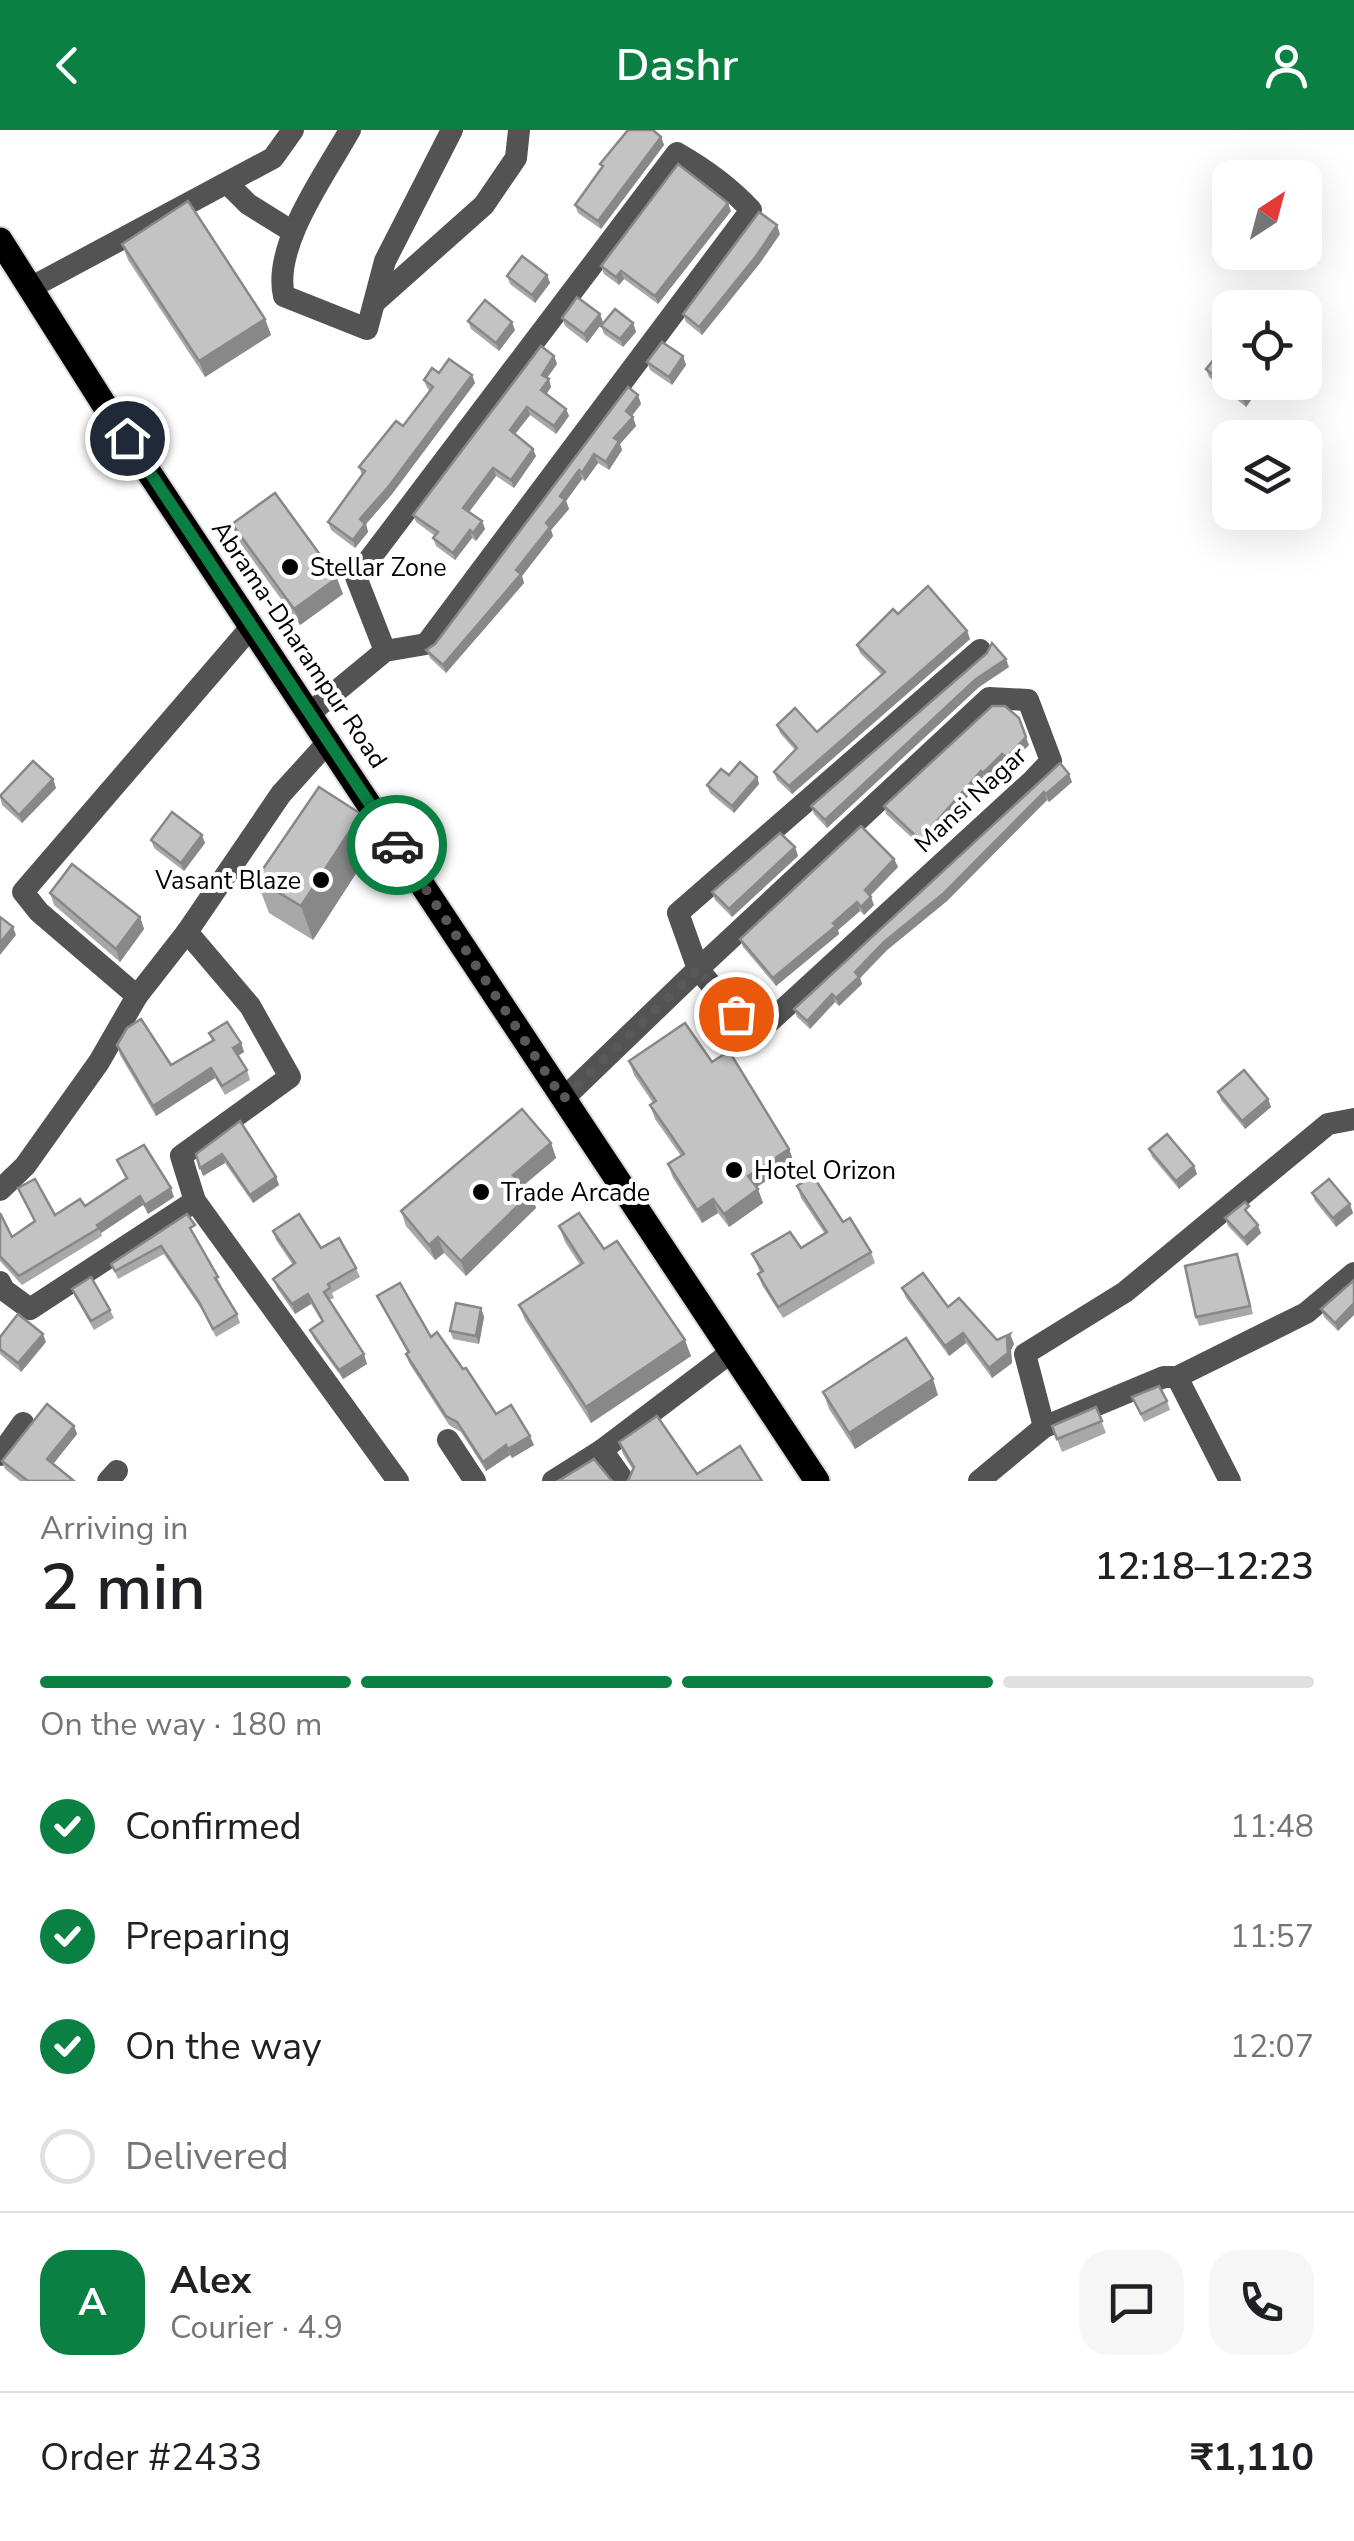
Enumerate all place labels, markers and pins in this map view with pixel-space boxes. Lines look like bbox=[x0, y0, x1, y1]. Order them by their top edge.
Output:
pin bbox=[85, 396, 170, 481]
place label: Stellar Zone bbox=[310, 551, 446, 585]
marker: Stellar Zone bbox=[279, 556, 301, 578]
place label: Vasant Blaze bbox=[154, 864, 301, 898]
marker: Vasant Blaze bbox=[310, 869, 332, 891]
pin bbox=[694, 972, 779, 1057]
place label: Hotel Orizon bbox=[754, 1154, 896, 1188]
marker: Hotel Orizon bbox=[723, 1159, 745, 1181]
place label: Trade Arcade bbox=[501, 1176, 650, 1210]
marker: Trade Arcade bbox=[470, 1181, 492, 1203]

